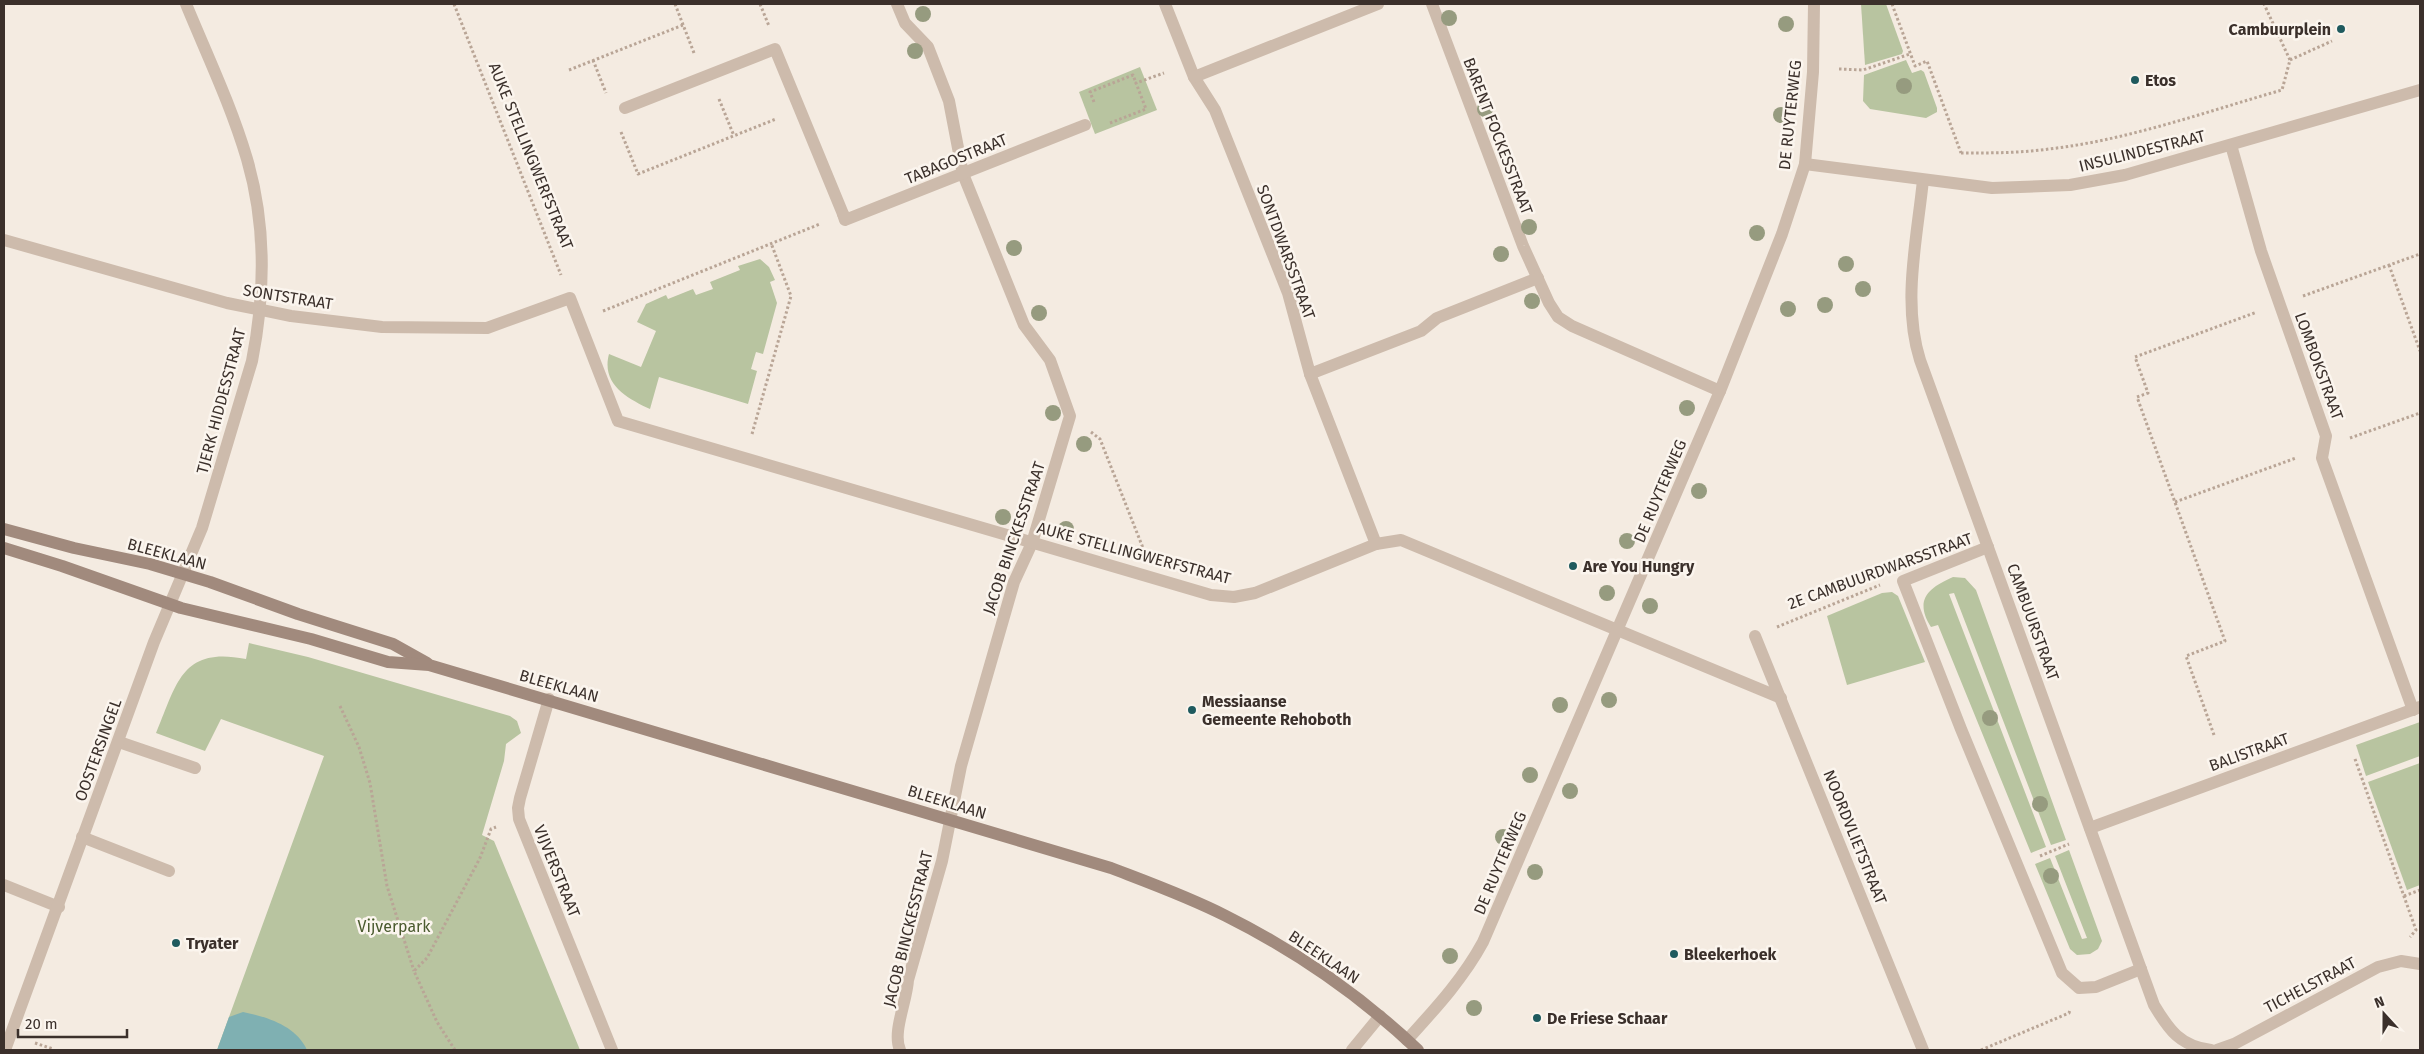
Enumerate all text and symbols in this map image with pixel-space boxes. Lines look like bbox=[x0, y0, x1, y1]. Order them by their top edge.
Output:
place label: Cambuurplein bbox=[2229, 20, 2331, 39]
marker: Cambuurplein bbox=[2335, 23, 2347, 35]
street label: BARENT FOCKESSTRAAT bbox=[1459, 55, 1537, 218]
street label: DE RUYTERWEG bbox=[1775, 59, 1805, 171]
street label: AUKE STELLINGWERFSTRAAT bbox=[485, 60, 578, 253]
place label: Etos bbox=[2145, 71, 2176, 90]
marker: Etos bbox=[2129, 74, 2141, 86]
street label: INSULINDESTRAAT bbox=[2077, 126, 2208, 176]
street label: TABAGOSTRAAT bbox=[902, 130, 1011, 188]
street label: SONTDWARSSTRAAT bbox=[1253, 182, 1319, 323]
street label: SONTSTRAAT bbox=[242, 281, 335, 314]
street label: LOMBOKSTRAAT bbox=[2291, 310, 2347, 423]
street label: TJERK HIDDESSTRAAT bbox=[192, 325, 250, 476]
street label: DE RUYTERWEG bbox=[1630, 437, 1690, 545]
street label: JACOB BINCKESSTRAAT bbox=[979, 458, 1049, 617]
street label: AUKE STELLINGWERFSTRAAT bbox=[1035, 518, 1234, 588]
street label: 2E CAMBUURDWARSSTRAAT bbox=[1785, 529, 1975, 613]
street label: BLEEKLAAN bbox=[125, 534, 209, 574]
place label: Are You Hungry bbox=[1582, 557, 1695, 576]
marker: Are You Hungry bbox=[1567, 560, 1579, 572]
street label: CAMBUURSTRAAT bbox=[2003, 561, 2063, 684]
street label: BLEEKLAAN bbox=[517, 666, 601, 706]
place label: Messiaanse Gemeente Rehoboth bbox=[1202, 692, 1351, 729]
street label: OOSTERSINGEL bbox=[71, 696, 125, 804]
marker: Messiaanse Gemeente Rehoboth bbox=[1186, 704, 1198, 716]
street label: BALISTRAAT bbox=[2206, 729, 2292, 775]
street label: NOORDVLIETSTRAAT bbox=[1819, 767, 1891, 908]
street label: BLEEKLAAN bbox=[905, 781, 989, 823]
street label: DE RUYTERWEG bbox=[1470, 809, 1530, 917]
street label: VIJVERSTRAAT bbox=[530, 822, 584, 920]
street label: JACOB BINCKESSTRAAT bbox=[879, 848, 937, 1009]
park label: Vijverpark bbox=[357, 917, 431, 936]
street label: BLEEKLAAN bbox=[1285, 926, 1363, 988]
place label: Tryater bbox=[186, 934, 239, 953]
marker: Tryater bbox=[170, 937, 182, 949]
place label: Bleekerhoek bbox=[1684, 945, 1776, 964]
marker: Bleekerhoek bbox=[1668, 948, 1680, 960]
street label: TICHELSTRAAT bbox=[2261, 953, 2360, 1017]
north arrow bbox=[2359, 989, 2409, 1039]
text: N bbox=[2372, 993, 2387, 1012]
scale bar bbox=[18, 1006, 126, 1038]
place label: De Friese Schaar bbox=[1547, 1009, 1668, 1028]
marker: De Friese Schaar bbox=[1531, 1012, 1543, 1024]
text: 20 m bbox=[25, 1015, 58, 1033]

